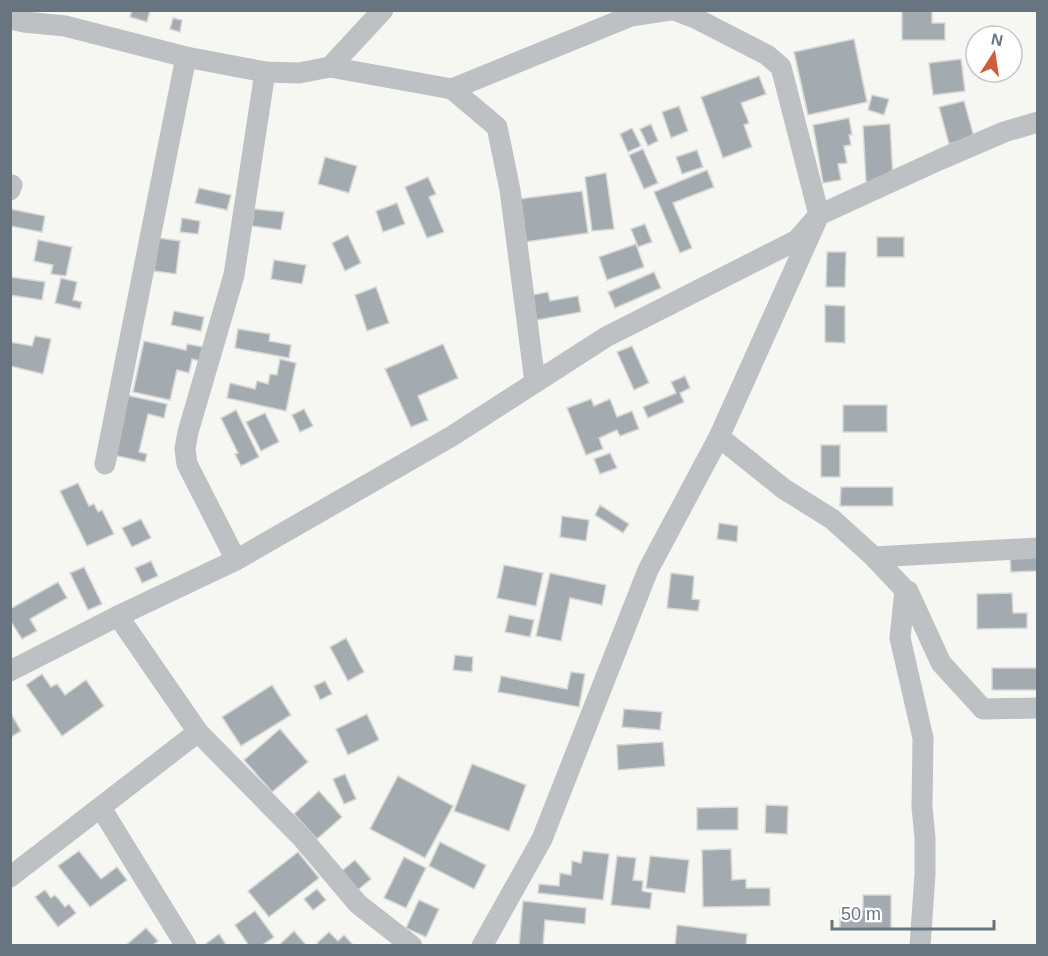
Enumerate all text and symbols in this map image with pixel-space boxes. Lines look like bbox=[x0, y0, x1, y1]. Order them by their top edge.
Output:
north arrow bbox=[964, 24, 1024, 84]
text: N bbox=[990, 30, 1004, 49]
scale bar bbox=[832, 893, 994, 931]
text: 50 m bbox=[841, 904, 881, 924]

